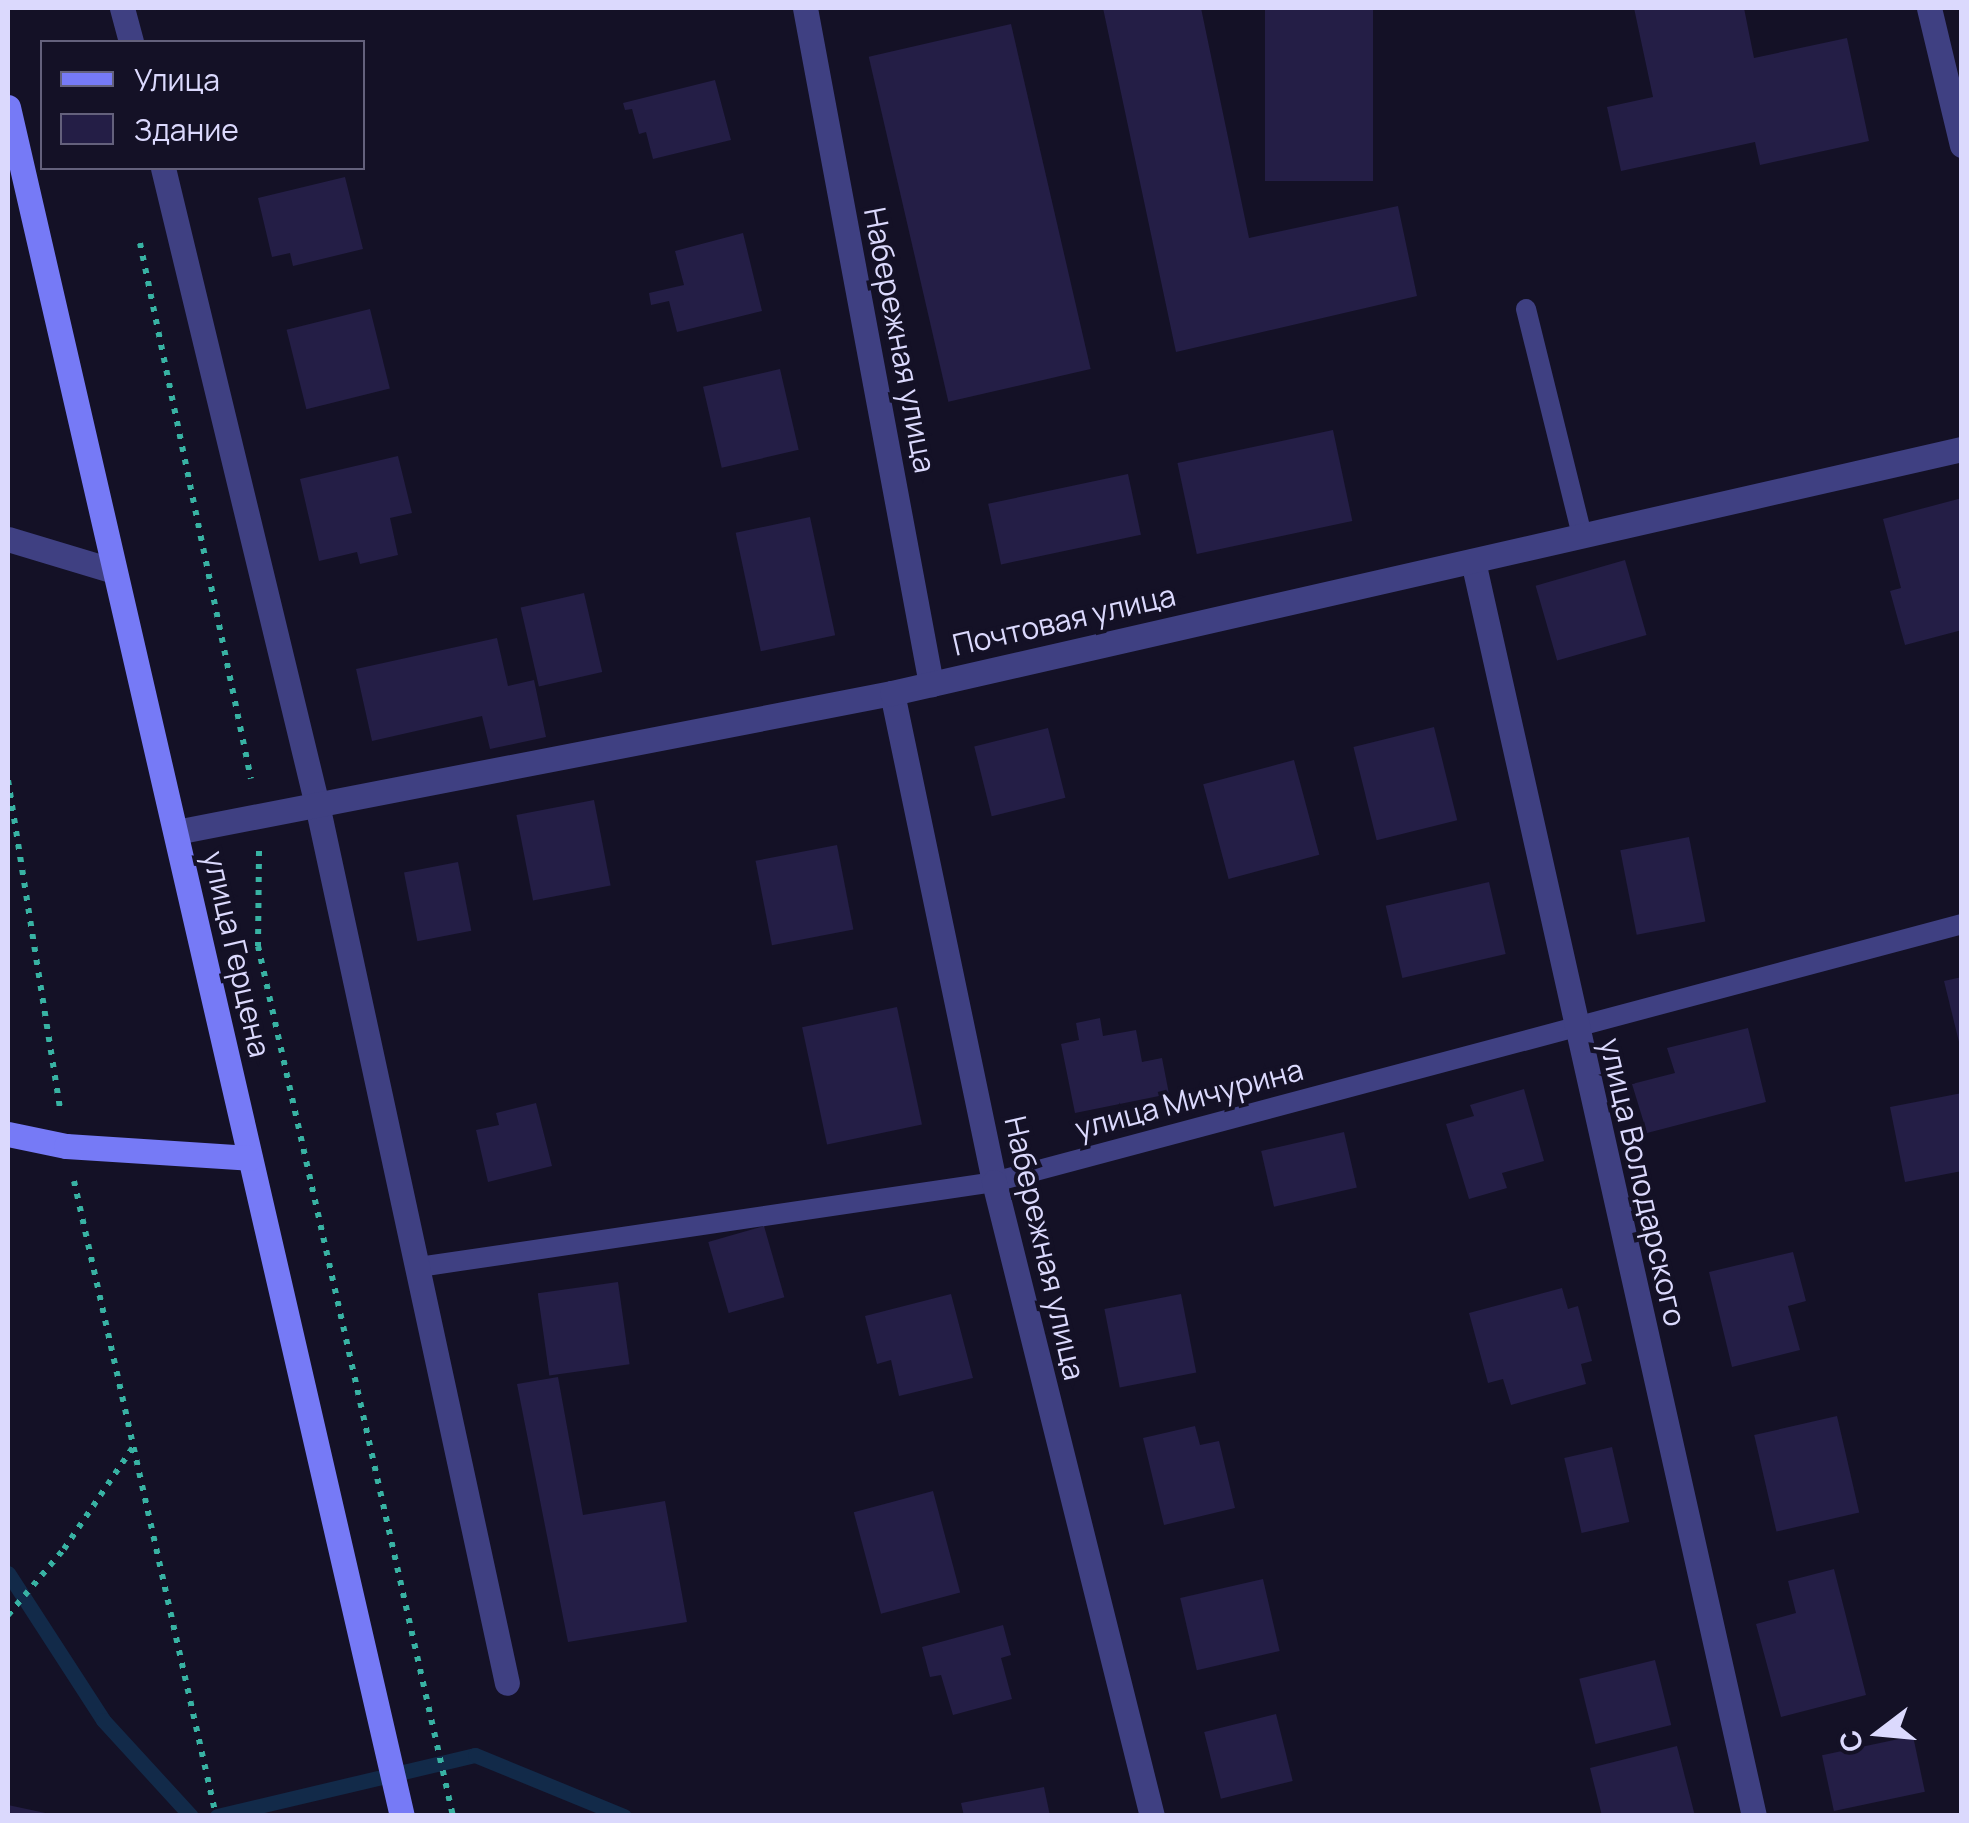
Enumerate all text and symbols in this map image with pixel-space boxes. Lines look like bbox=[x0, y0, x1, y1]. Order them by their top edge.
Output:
legend bbox=[40, 40, 365, 170]
text: Улица bbox=[134, 59, 220, 100]
text: Здание bbox=[134, 109, 239, 150]
street label: Набережная улица bbox=[857, 204, 943, 476]
street label: Почтовая улица bbox=[949, 577, 1179, 663]
street label: улица Герцена bbox=[196, 847, 278, 1061]
street label: улица Володарского bbox=[1592, 1034, 1694, 1330]
street label: улица Мичурина bbox=[1071, 1051, 1307, 1147]
street label: Набережная улица bbox=[997, 1113, 1093, 1383]
north arrow bbox=[1829, 1683, 1929, 1783]
text: С bbox=[1829, 1726, 1871, 1756]

